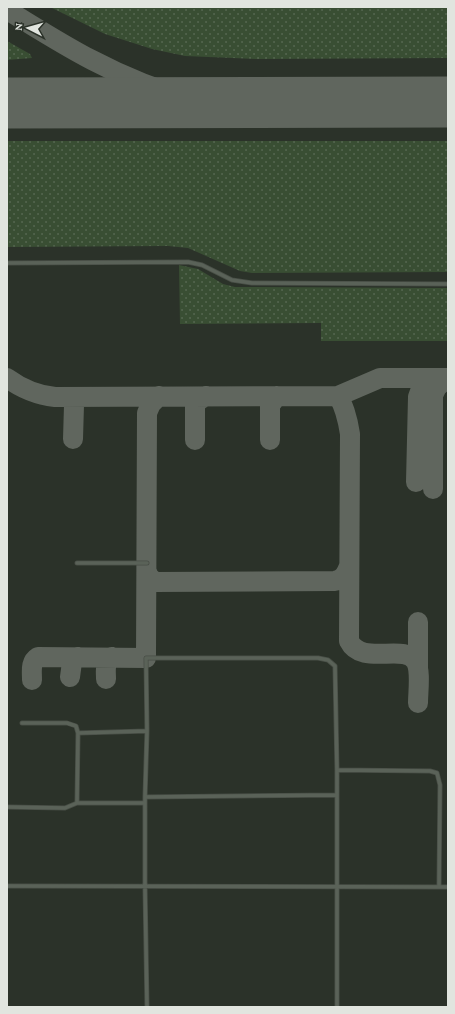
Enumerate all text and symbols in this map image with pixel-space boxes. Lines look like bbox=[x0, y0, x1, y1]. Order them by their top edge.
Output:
north arrow bbox=[8, 8, 48, 48]
text: N bbox=[12, 22, 24, 31]

